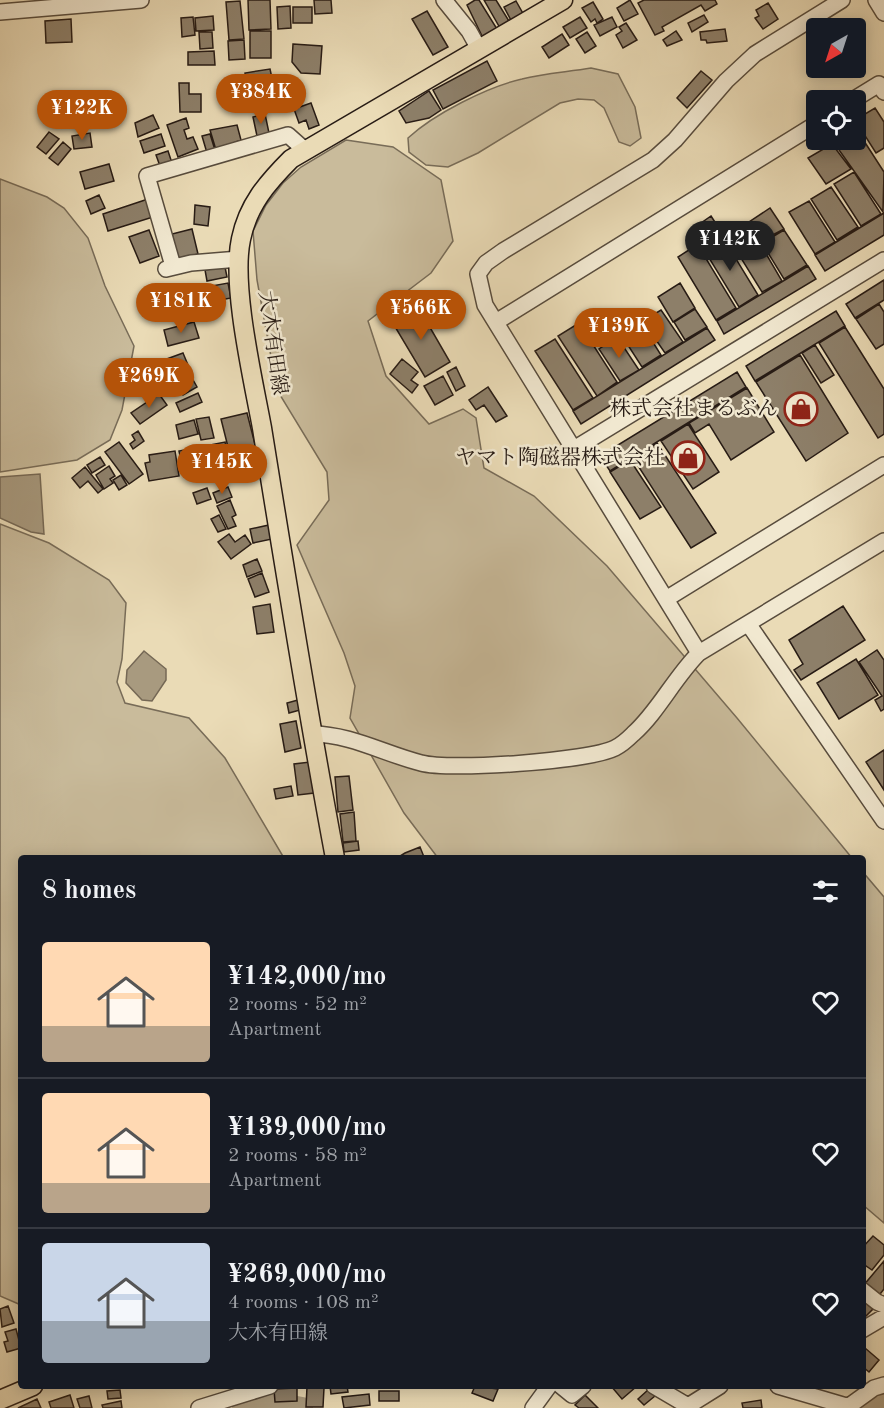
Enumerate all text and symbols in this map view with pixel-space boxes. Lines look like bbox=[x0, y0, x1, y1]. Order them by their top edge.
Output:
north arrow bbox=[806, 18, 866, 78]
map controls bbox=[806, 18, 866, 150]
pin: ¥384K bbox=[219, 74, 303, 125]
text: ¥384K bbox=[230, 83, 292, 103]
pin: ¥122K bbox=[40, 90, 124, 141]
button: locate bbox=[806, 90, 866, 150]
text: ¥122K bbox=[51, 99, 113, 119]
pin: ¥142K bbox=[688, 221, 772, 272]
text: ¥142K bbox=[699, 230, 761, 250]
pin: ¥181K bbox=[139, 283, 223, 334]
street label: 大木有田線 bbox=[254, 289, 292, 396]
pin: ¥566K bbox=[379, 290, 463, 341]
text: ¥181K bbox=[150, 292, 212, 312]
text: ¥566K bbox=[390, 299, 452, 319]
pin: ¥139K bbox=[577, 308, 661, 359]
text: ¥139K bbox=[588, 317, 650, 337]
pin: ¥269K bbox=[107, 358, 191, 409]
text: ¥269K bbox=[118, 367, 180, 387]
shop icon: 株式会社まるぶん bbox=[783, 391, 819, 427]
place label: 株式会社まるぶん bbox=[610, 397, 778, 420]
shop icon: ヤマト陶磁器株式会社 bbox=[670, 440, 706, 476]
pin: ¥145K bbox=[180, 444, 264, 495]
place label: ヤマト陶磁器株式会社 bbox=[455, 446, 665, 469]
text: ¥145K bbox=[191, 453, 253, 473]
icon: filters bbox=[809, 875, 842, 908]
text: 8 homes bbox=[42, 878, 136, 904]
text: ¥142,000/mo bbox=[228, 964, 386, 990]
icon: home bbox=[90, 966, 162, 1038]
icon: heart bbox=[809, 986, 842, 1019]
text: 2 rooms · 52 m² bbox=[228, 995, 367, 1015]
text: Apartment bbox=[228, 1020, 322, 1040]
text: ¥139,000/mo bbox=[228, 1115, 386, 1141]
icon: home bbox=[90, 1117, 162, 1189]
icon: heart bbox=[809, 1137, 842, 1170]
text: 2 rooms · 58 m² bbox=[228, 1146, 367, 1166]
text: Apartment bbox=[228, 1171, 322, 1191]
text: ¥269,000/mo bbox=[228, 1262, 386, 1288]
icon: home bbox=[90, 1267, 162, 1339]
icon: heart bbox=[809, 1287, 842, 1320]
text: 4 rooms · 108 m² bbox=[228, 1293, 378, 1313]
text: 大木有田線 bbox=[228, 1324, 328, 1344]

